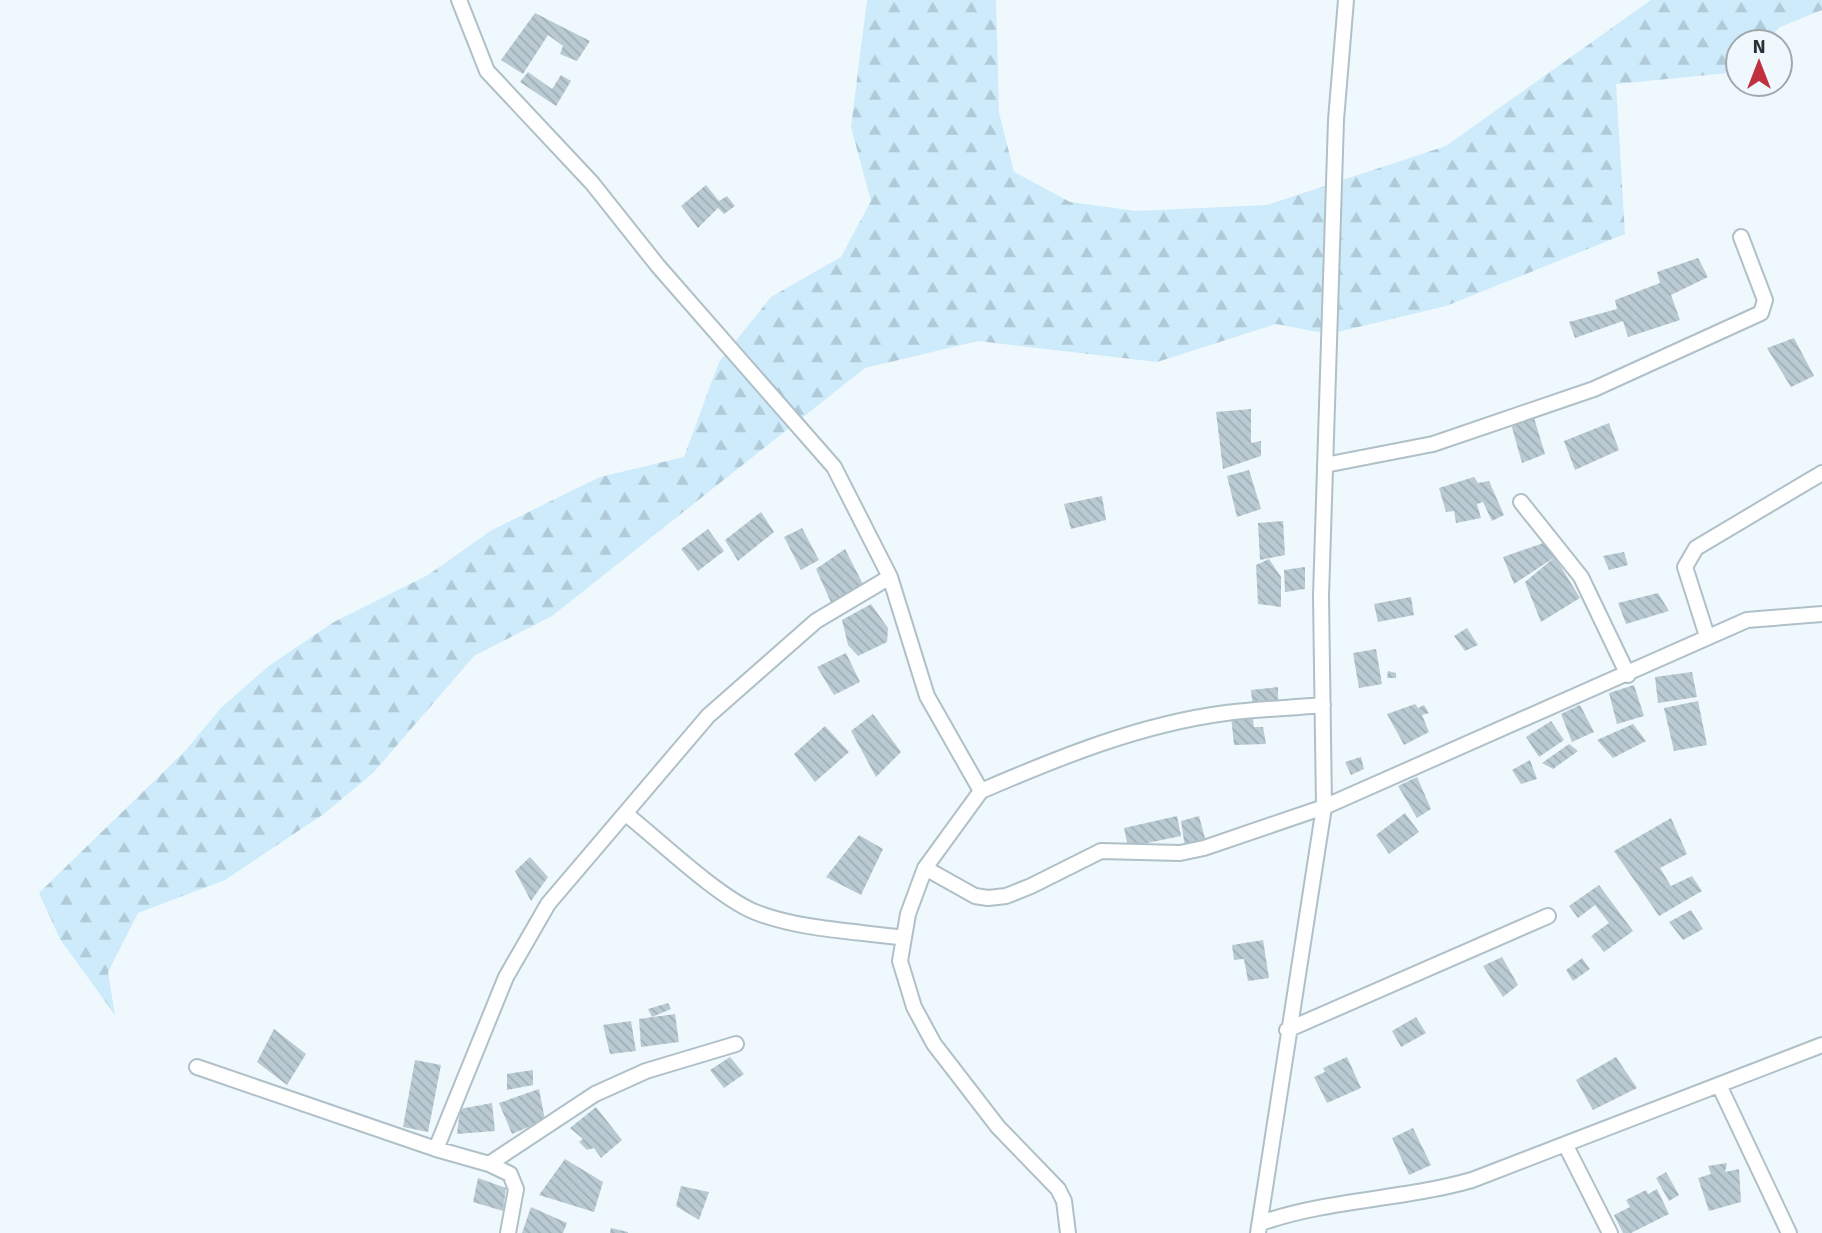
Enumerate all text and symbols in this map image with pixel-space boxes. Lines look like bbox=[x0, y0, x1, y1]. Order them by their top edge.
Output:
north arrow bbox=[1724, 28, 1794, 98]
text: N bbox=[1752, 35, 1766, 59]

